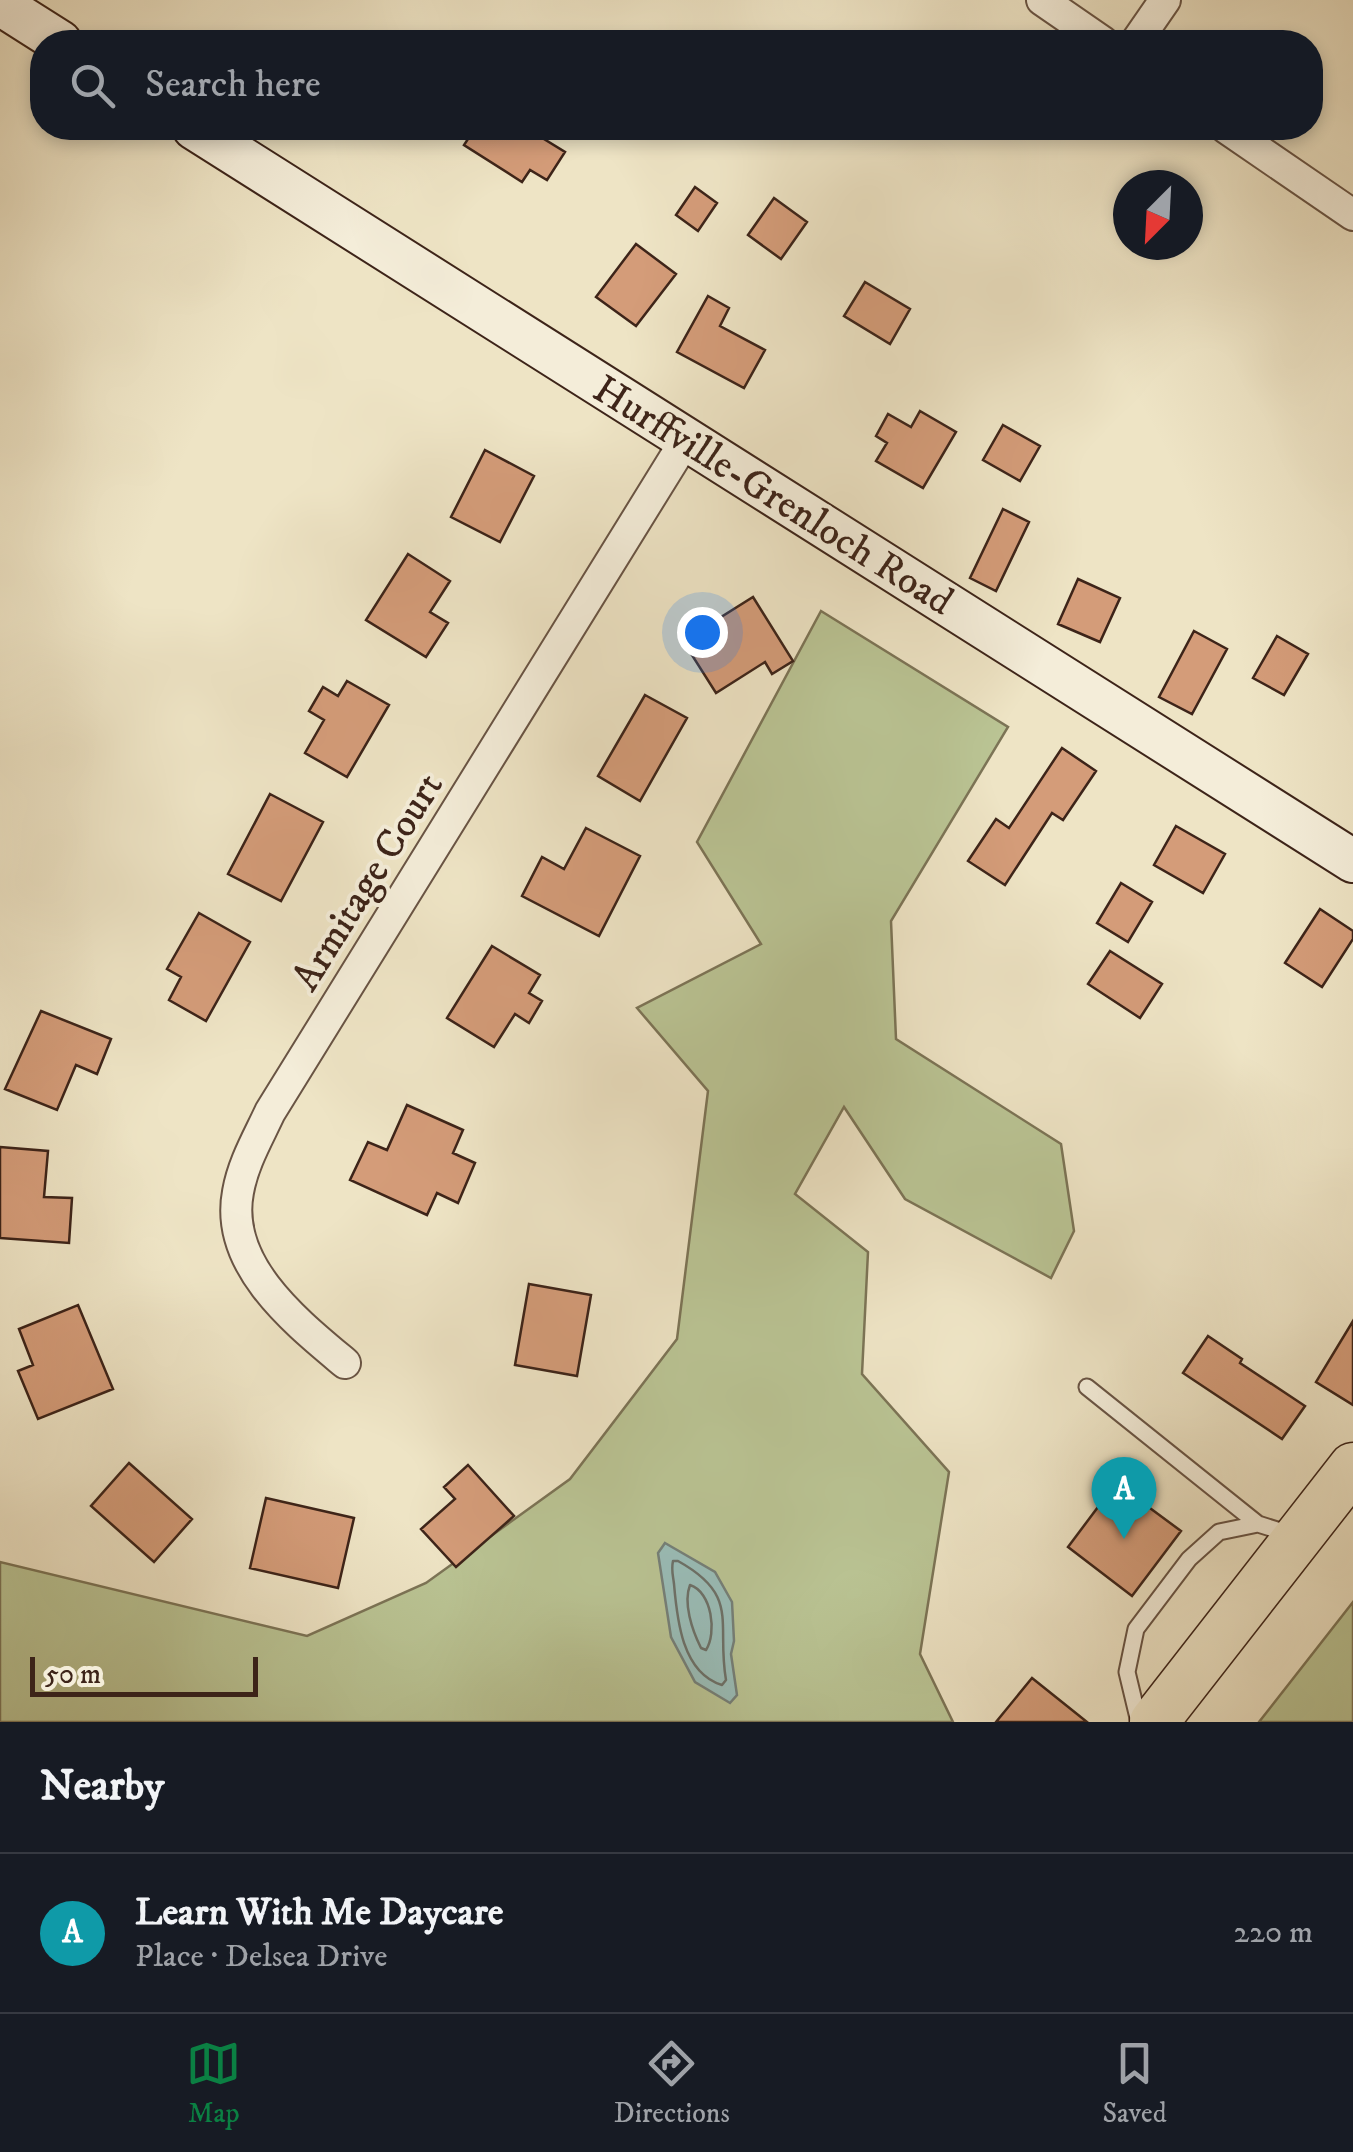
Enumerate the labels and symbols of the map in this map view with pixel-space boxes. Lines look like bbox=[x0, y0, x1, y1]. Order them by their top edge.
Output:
north arrow bbox=[1113, 170, 1203, 260]
street label: Hurffville-Grenloch Road bbox=[583, 365, 962, 628]
your location bbox=[677, 607, 728, 658]
street label: Armitage Court bbox=[282, 764, 455, 1001]
pin: A bbox=[1092, 1456, 1156, 1539]
scale bar bbox=[30, 1652, 258, 1696]

